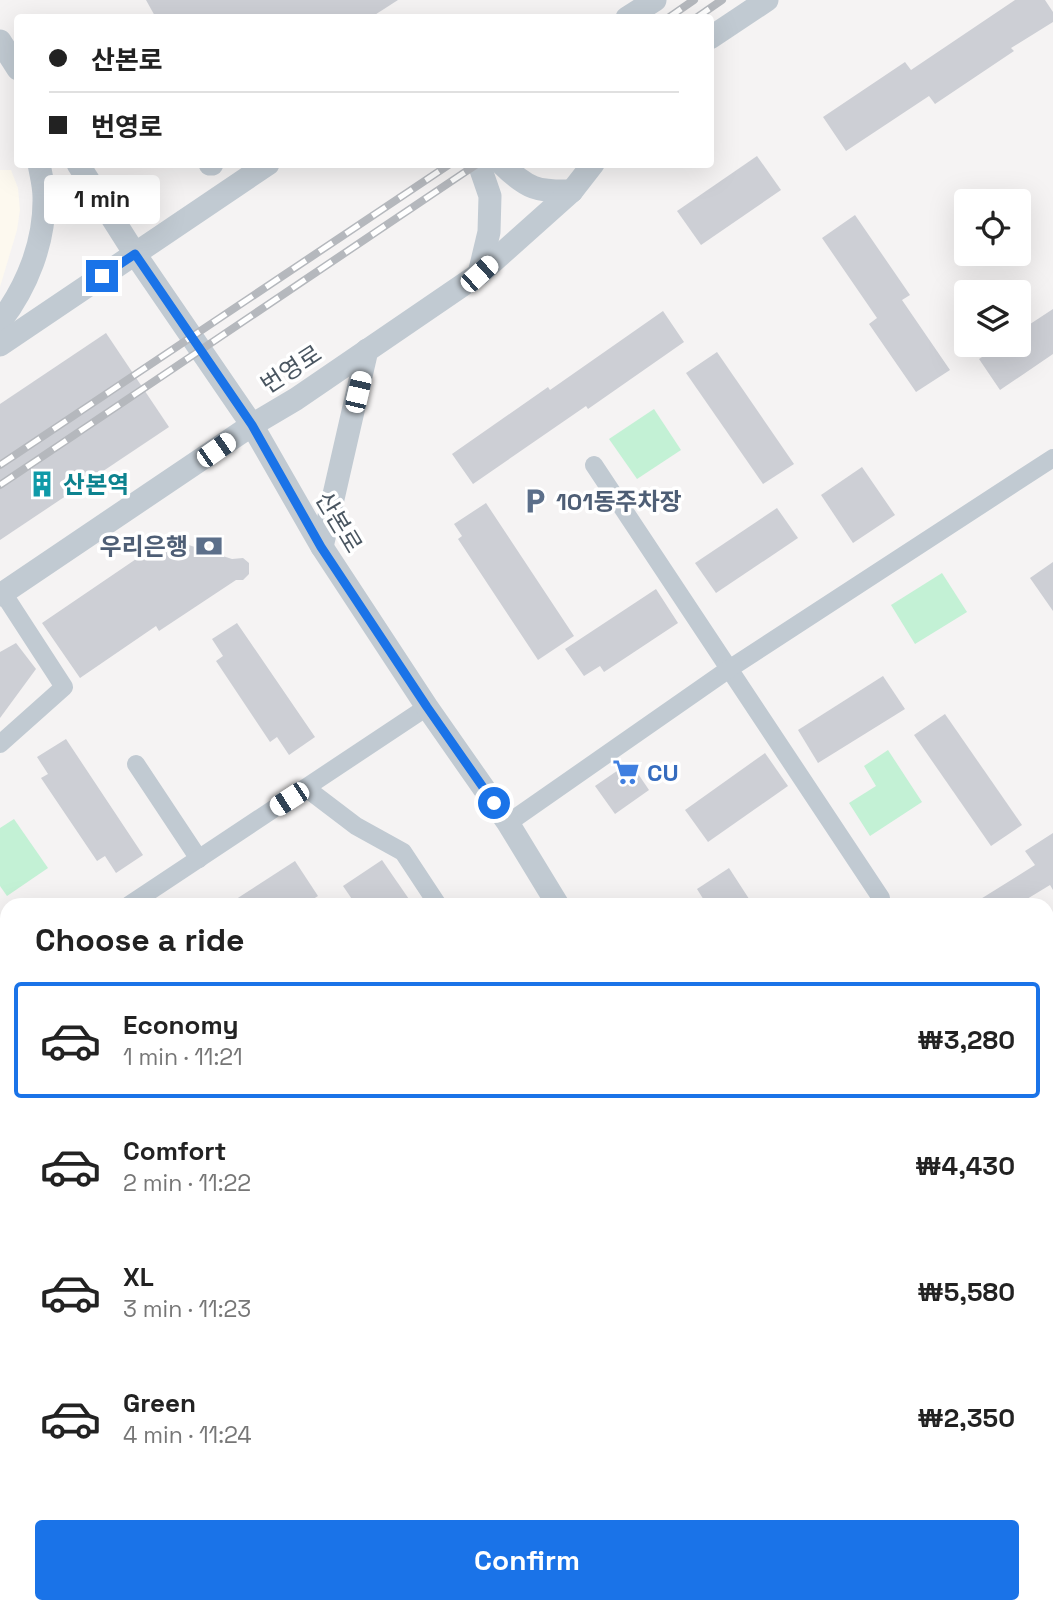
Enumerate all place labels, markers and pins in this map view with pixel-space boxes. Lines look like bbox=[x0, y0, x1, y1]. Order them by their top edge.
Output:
building icon: 산본역 bbox=[27, 469, 57, 499]
place label: 산본역 bbox=[63, 469, 129, 500]
parking icon: 101동주차장 bbox=[520, 486, 550, 516]
place label: 101동주차장 bbox=[556, 486, 682, 517]
place label: 우리은행 bbox=[100, 531, 188, 562]
bank icon: 우리은행 bbox=[194, 531, 224, 561]
supermarket icon: CU bbox=[611, 757, 641, 787]
place label: CU bbox=[647, 757, 679, 788]

